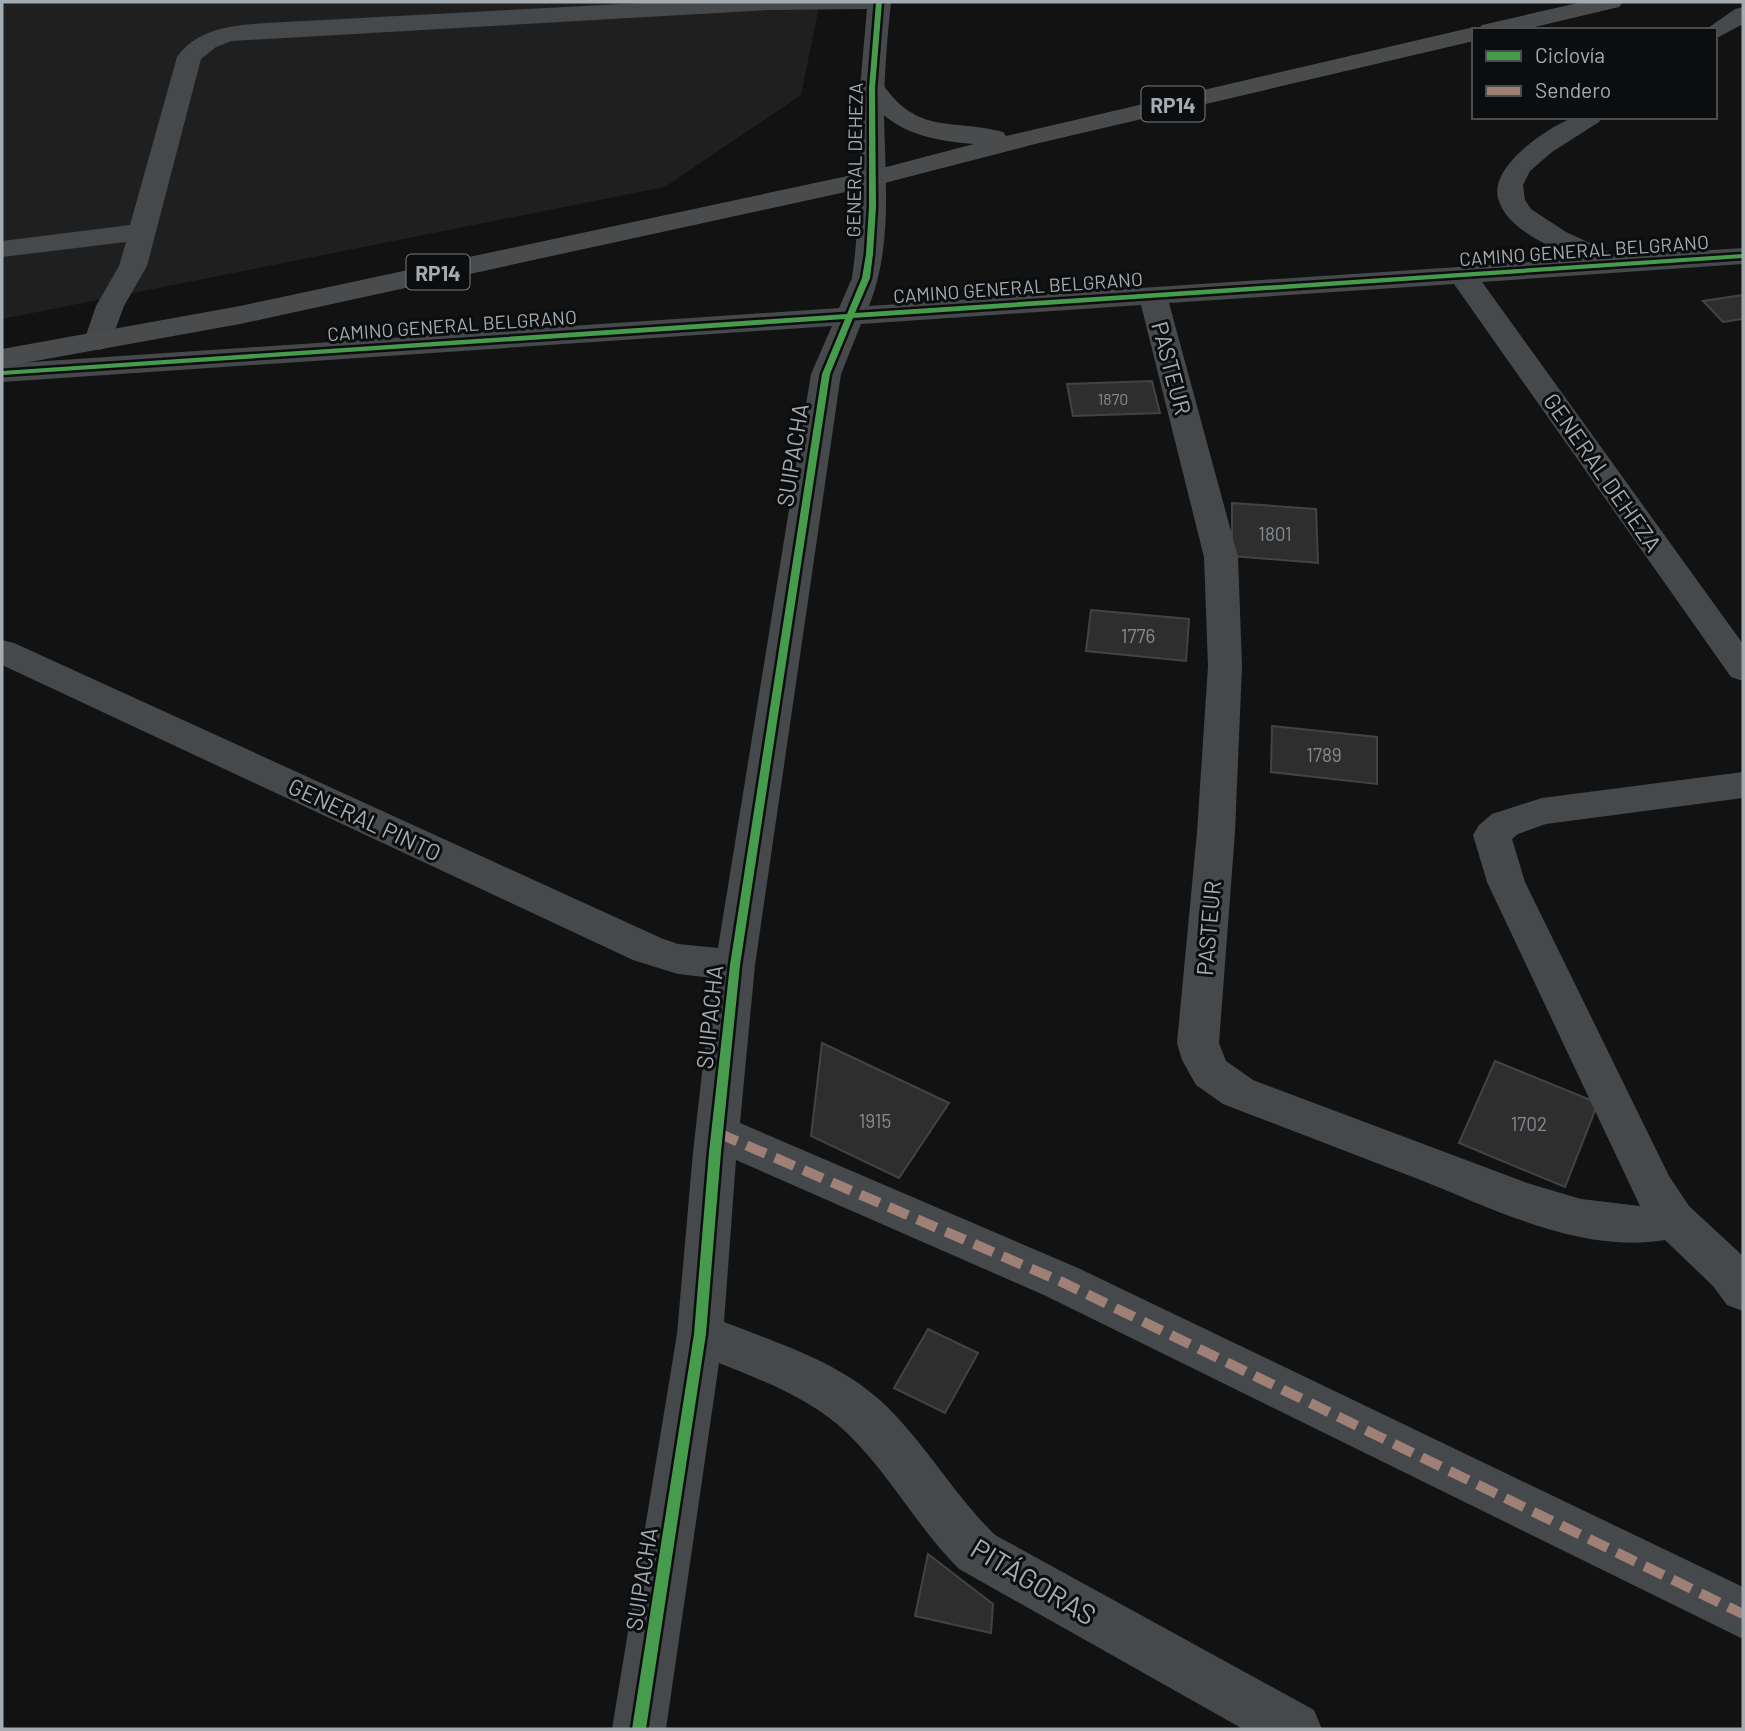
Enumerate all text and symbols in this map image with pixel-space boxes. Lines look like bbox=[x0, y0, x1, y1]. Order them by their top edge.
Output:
legend bbox=[1472, 28, 1717, 119]
text: Ciclovía bbox=[1535, 42, 1605, 67]
text: Sendero bbox=[1535, 77, 1611, 102]
street label: GENERAL DEHEZA bbox=[841, 82, 867, 238]
road number: RP14 bbox=[1142, 86, 1204, 122]
street label: CAMINO GENERAL BELGRANO bbox=[1458, 230, 1710, 270]
road number: RP14 bbox=[406, 254, 470, 290]
street label: CAMINO GENERAL BELGRANO bbox=[892, 267, 1144, 307]
street label: CAMINO GENERAL BELGRANO bbox=[326, 305, 578, 345]
street label: PASTEUR bbox=[1146, 318, 1198, 418]
street label: GENERAL DEHEZA bbox=[1538, 387, 1668, 557]
house number: 1870 bbox=[1098, 389, 1128, 408]
street label: SUIPACHA bbox=[770, 401, 814, 509]
house number: 1801 bbox=[1258, 522, 1292, 545]
house number: 1776 bbox=[1121, 624, 1155, 647]
house number: 1789 bbox=[1306, 743, 1342, 766]
street label: GENERAL PINTO bbox=[284, 771, 446, 867]
street label: PASTEUR bbox=[1190, 879, 1226, 977]
street label: SUIPACHA bbox=[690, 964, 728, 1070]
house number: 1915 bbox=[859, 1109, 891, 1132]
house number: 1702 bbox=[1511, 1112, 1547, 1135]
street label: SUIPACHA bbox=[619, 1525, 663, 1633]
street label: PITÁGORAS bbox=[965, 1530, 1103, 1632]

